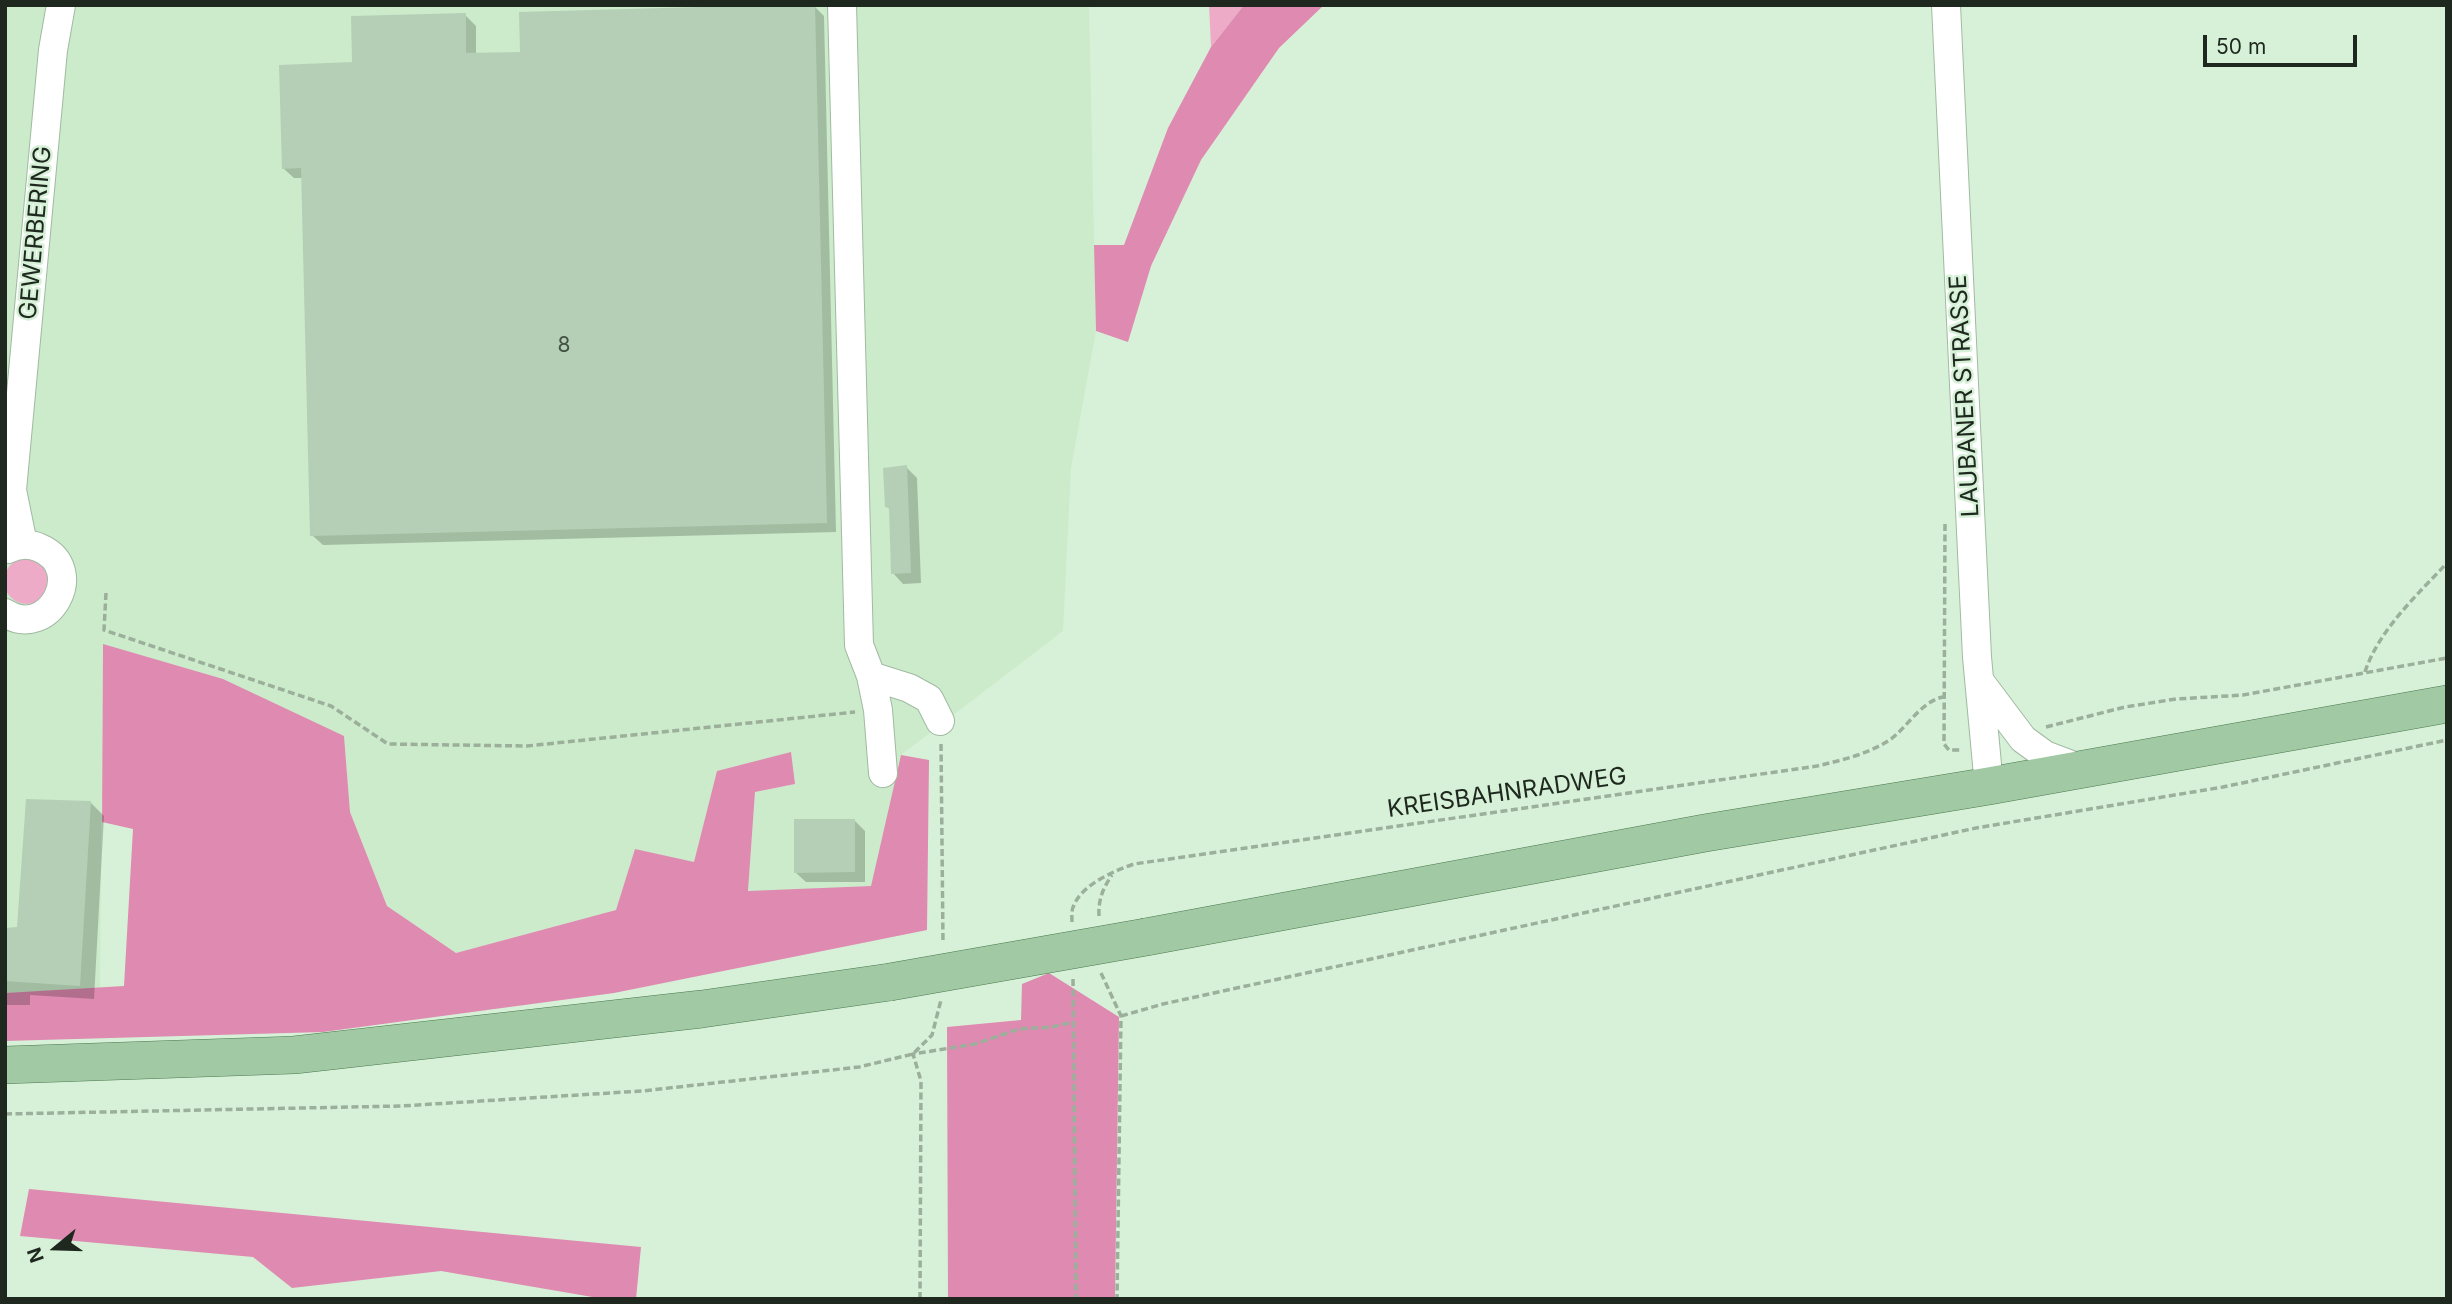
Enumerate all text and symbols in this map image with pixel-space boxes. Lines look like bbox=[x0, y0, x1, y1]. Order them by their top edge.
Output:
scale bar bbox=[2207, 21, 2361, 65]
text: 50 m bbox=[2216, 34, 2266, 59]
street label: GEWERBERING bbox=[14, 145, 58, 321]
street label: LAUBANER STRASSE bbox=[1944, 274, 1986, 518]
house number: 8 bbox=[558, 333, 570, 359]
street label: KREISBAHNRADWEG bbox=[1386, 762, 1628, 824]
north arrow bbox=[21, 1213, 91, 1283]
text: N bbox=[22, 1244, 49, 1266]

